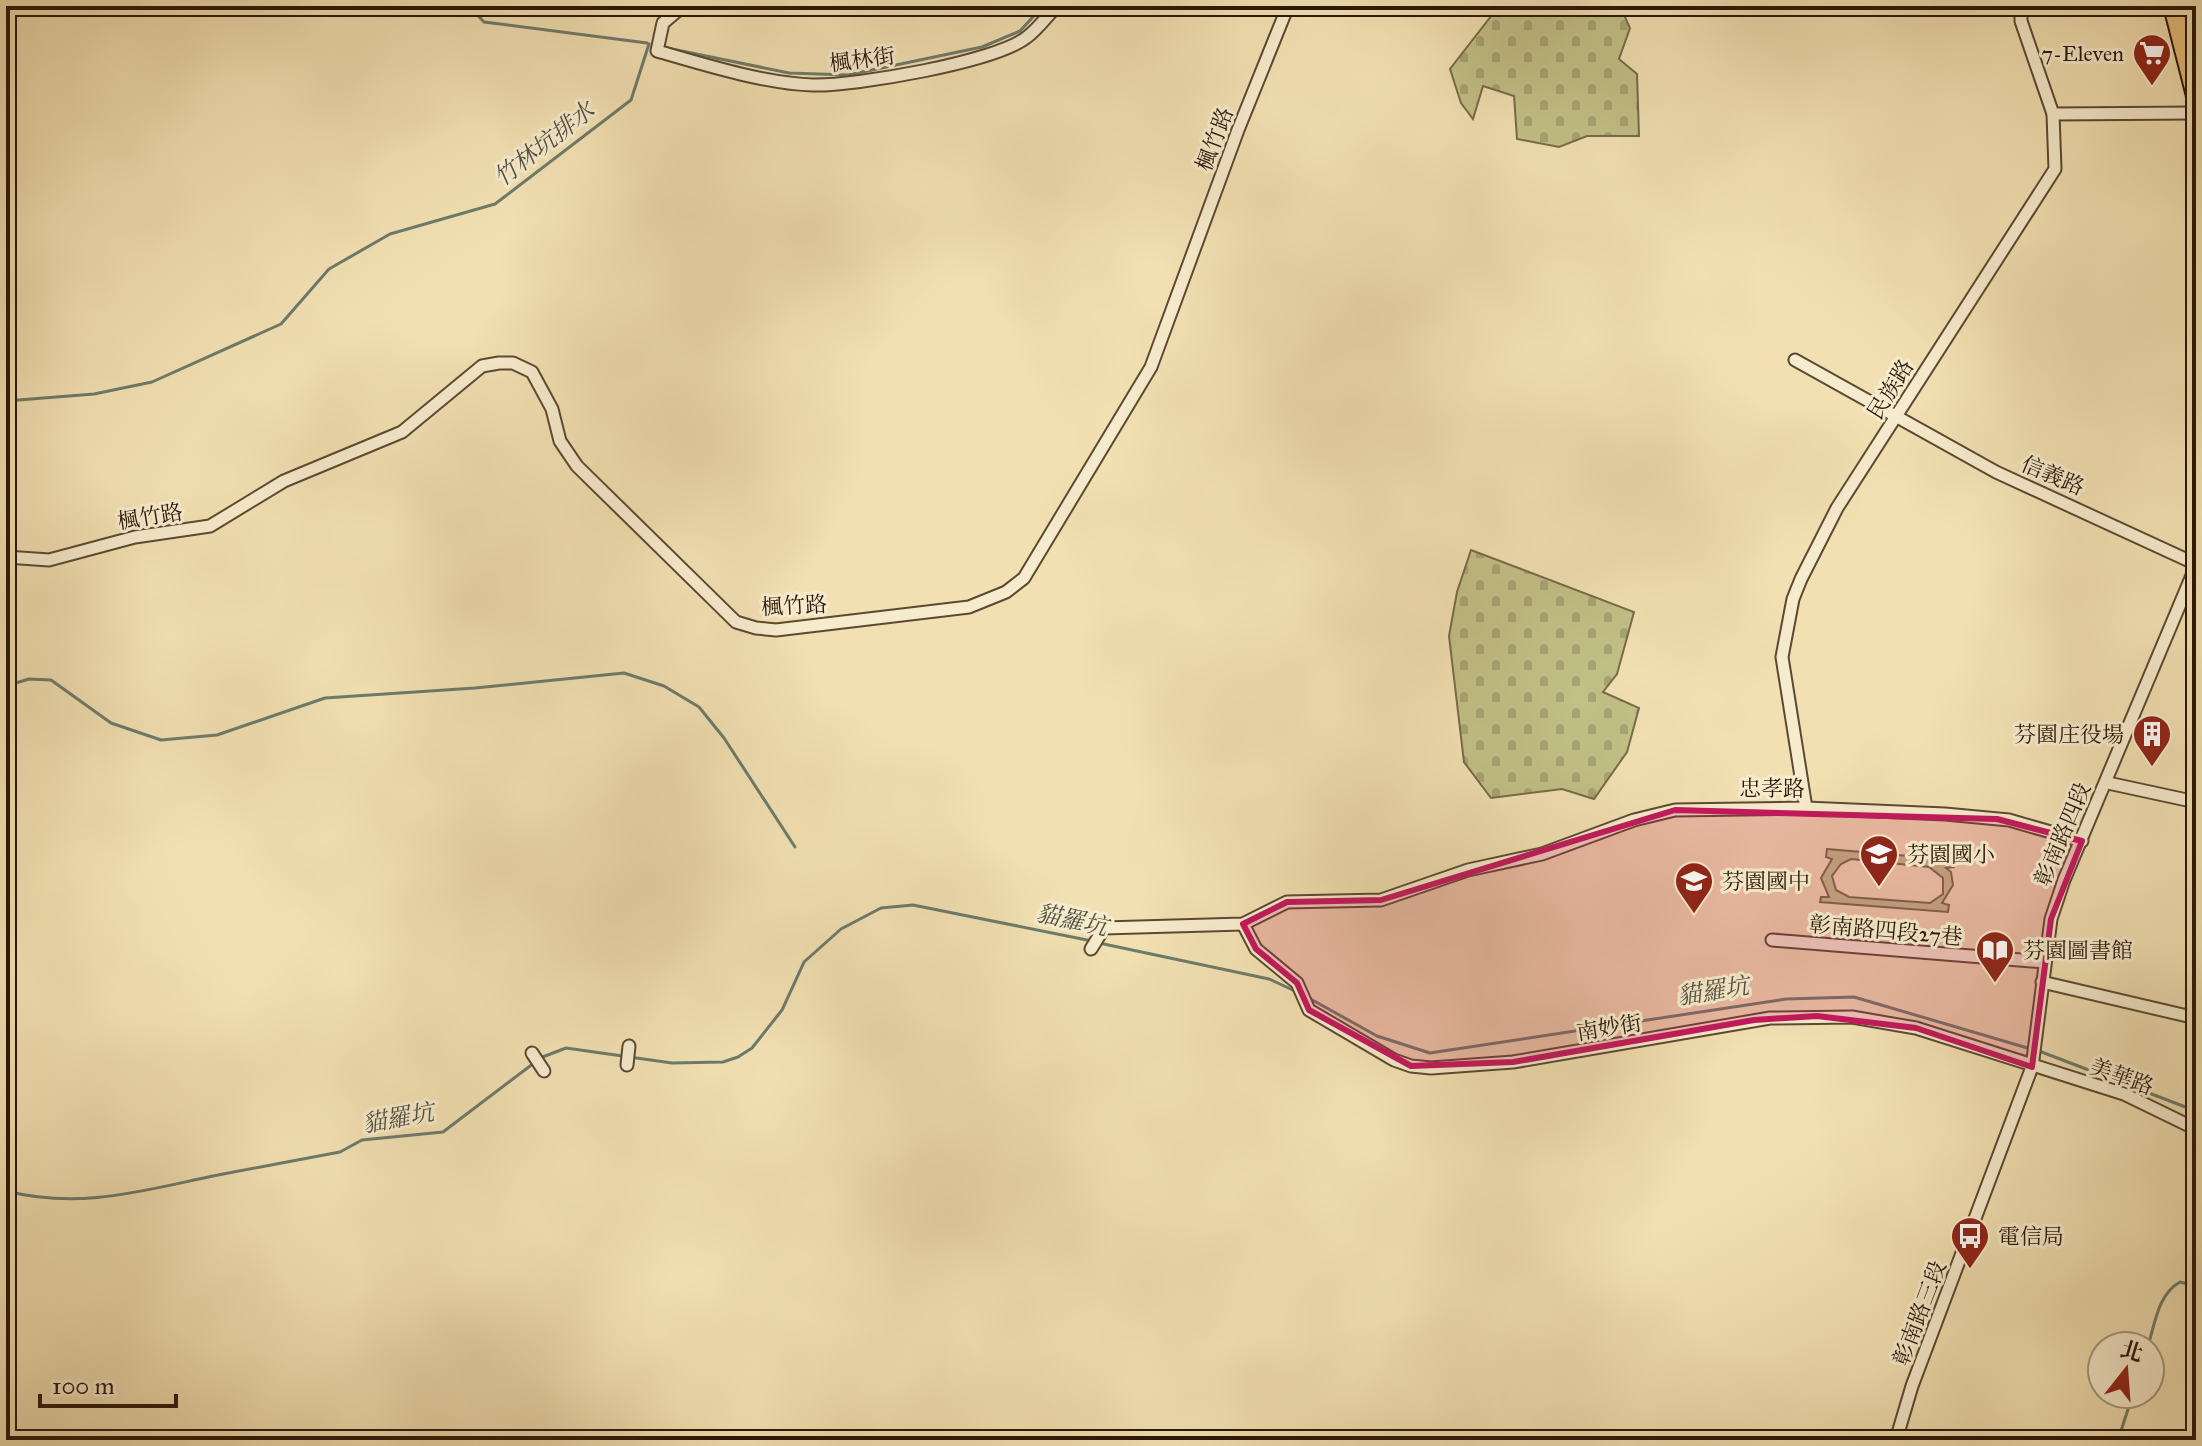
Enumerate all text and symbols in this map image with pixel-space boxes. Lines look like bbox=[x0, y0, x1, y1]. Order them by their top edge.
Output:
supermarket icon: 7-Eleven bbox=[2131, 32, 2173, 87]
place label: 7-Eleven bbox=[2041, 40, 2124, 67]
street label: 楓林街 bbox=[828, 42, 896, 77]
water label: 竹林坑排水 bbox=[487, 94, 602, 193]
street label: 楓竹路 bbox=[1190, 104, 1239, 175]
street label: 民族路 bbox=[1861, 354, 1919, 424]
street label: 信義路 bbox=[2017, 450, 2088, 501]
street label: 楓竹路 bbox=[115, 498, 185, 535]
street label: 楓竹路 bbox=[760, 590, 828, 621]
building icon: 芬園庄役場 bbox=[2131, 713, 2173, 768]
place label: 芬園庄役場 bbox=[2014, 721, 2124, 748]
street label: 忠孝路 bbox=[1739, 775, 1805, 802]
street label: 彰南路四段 bbox=[2029, 778, 2096, 890]
school or university icon: 芬園國小 bbox=[1858, 833, 1900, 888]
place label: 芬園國小 bbox=[1907, 841, 1995, 868]
school or university icon: 芬園國中 bbox=[1673, 860, 1715, 915]
place label: 芬園國中 bbox=[1722, 868, 1810, 895]
water label: 貓羅坑 bbox=[1034, 898, 1114, 943]
street label: 彰南路四段27巷 bbox=[1808, 910, 1964, 951]
library icon: 芬園圖書館 bbox=[1974, 929, 2016, 984]
place label: 芬園圖書館 bbox=[2023, 937, 2133, 964]
water label: 貓羅坑 bbox=[1675, 970, 1755, 1011]
street label: 南妙街 bbox=[1574, 1009, 1644, 1046]
street label: 美華路 bbox=[2086, 1052, 2157, 1100]
water label: 貓羅坑 bbox=[360, 1096, 440, 1139]
bus stop icon: 電信局 bbox=[1949, 1215, 1991, 1270]
place label: 電信局 bbox=[1998, 1223, 2064, 1250]
street label: 彰南路三段 bbox=[1887, 1257, 1952, 1369]
north arrow bbox=[2086, 1330, 2166, 1410]
text: 北 bbox=[2117, 1335, 2146, 1367]
scale bar bbox=[40, 1358, 176, 1408]
text: 100 m bbox=[52, 1371, 115, 1401]

